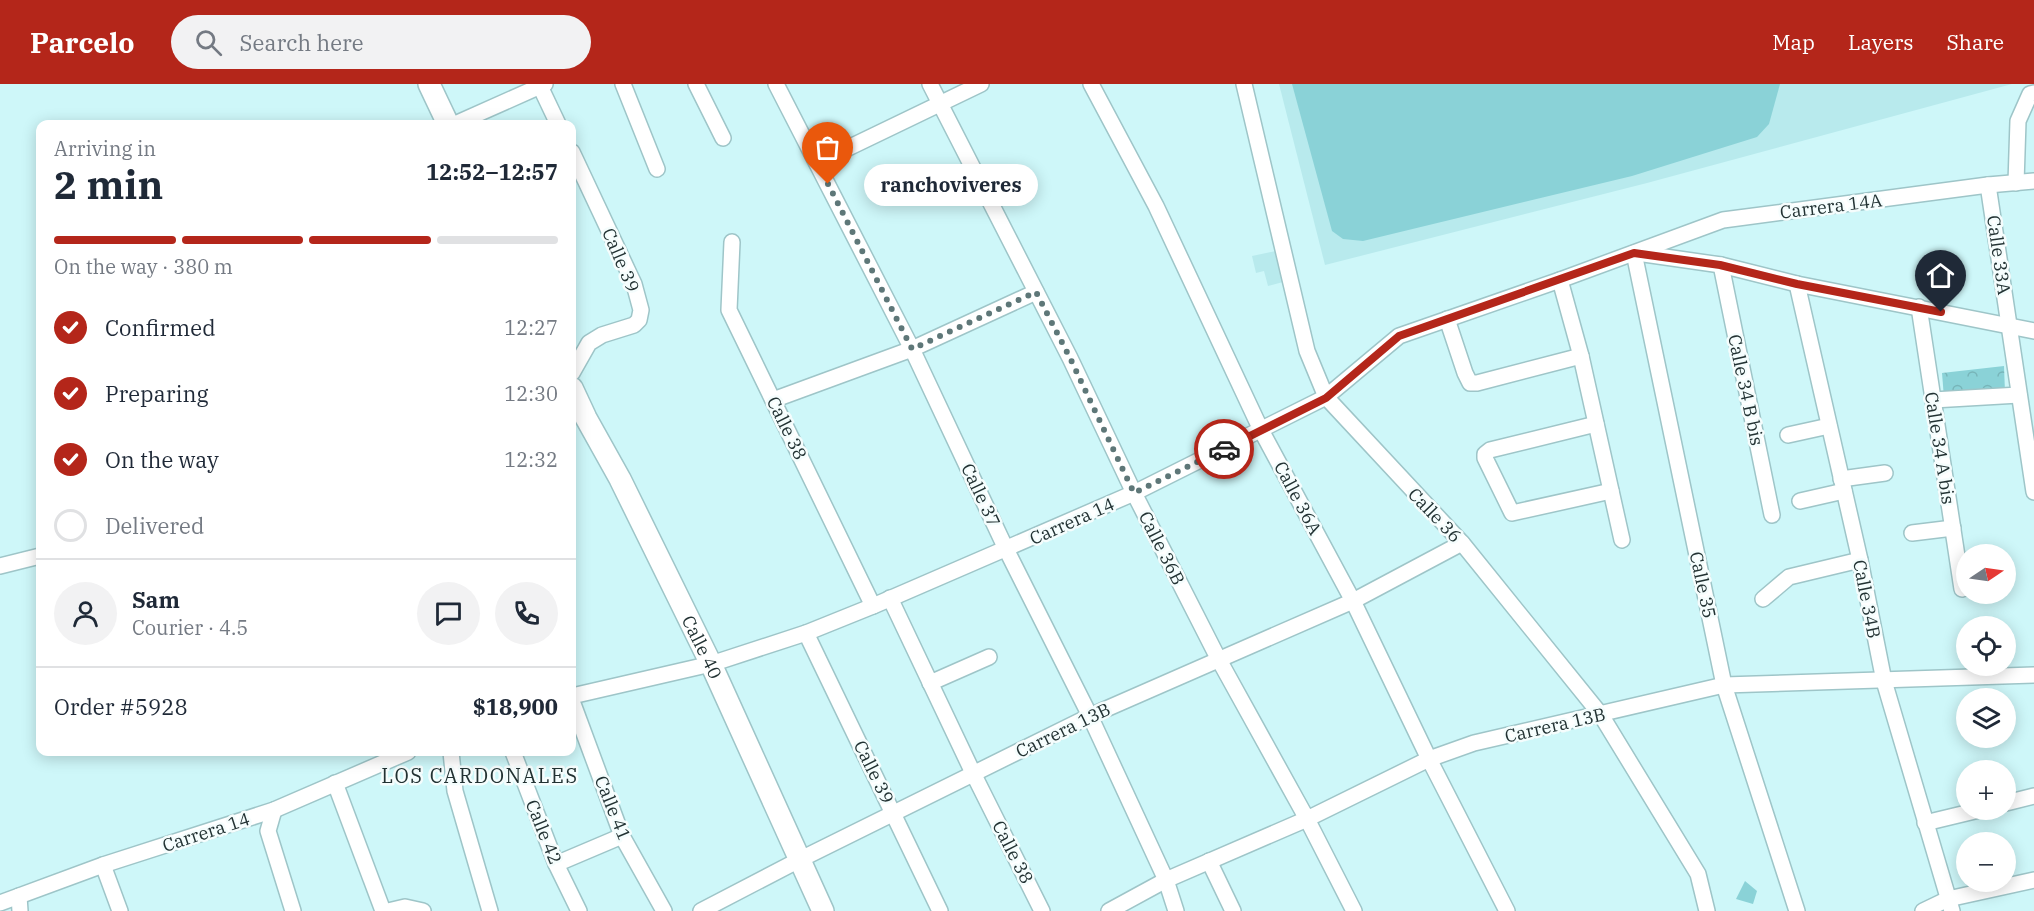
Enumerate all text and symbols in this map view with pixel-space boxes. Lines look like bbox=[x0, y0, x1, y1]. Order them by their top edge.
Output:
search box bbox=[171, 15, 591, 69]
text: Parcelo bbox=[30, 24, 135, 61]
icon: search bbox=[192, 26, 225, 59]
text: Search here bbox=[240, 28, 364, 57]
text: Map bbox=[1772, 28, 1815, 56]
text: Layers bbox=[1848, 28, 1914, 56]
text: Share bbox=[1947, 28, 2004, 56]
pin bbox=[802, 122, 853, 184]
icon: bag bbox=[811, 131, 844, 164]
text: Arriving in bbox=[54, 135, 156, 162]
text: 12:52–12:57 bbox=[426, 157, 558, 186]
text: 2 min bbox=[54, 159, 163, 210]
callout: ranchoviveres bbox=[864, 163, 1038, 205]
text: ranchoviveres bbox=[880, 171, 1022, 198]
street label: Carrera 14A bbox=[1779, 188, 1884, 224]
street label: Calle 33A bbox=[1982, 214, 2016, 297]
street label: Calle 39 bbox=[597, 224, 645, 296]
pin bbox=[1915, 250, 1966, 312]
text: On the way · 380 m bbox=[54, 253, 233, 280]
icon: home bbox=[1924, 259, 1957, 292]
icon: check bbox=[54, 311, 87, 344]
text: Confirmed bbox=[105, 313, 216, 342]
text: 12:27 bbox=[504, 314, 558, 341]
street label: Calle 34 B bis bbox=[1723, 332, 1769, 448]
icon: check bbox=[54, 377, 87, 410]
text: Preparing bbox=[105, 379, 209, 408]
text: 12:30 bbox=[504, 380, 558, 407]
street label: Calle 34 A bis bbox=[1920, 390, 1960, 506]
street label: Calle 38 bbox=[762, 393, 812, 463]
courier bbox=[1194, 419, 1254, 479]
icon: car bbox=[1208, 433, 1241, 466]
icon: check bbox=[54, 443, 87, 476]
text: On the way bbox=[105, 445, 219, 474]
text: 12:32 bbox=[504, 446, 558, 473]
street label: Calle 36A bbox=[1269, 457, 1327, 539]
street label: Calle 37 bbox=[956, 460, 1006, 530]
street label: Calle 36 bbox=[1403, 483, 1467, 547]
street label: Carrera 14 bbox=[1026, 492, 1118, 550]
street label: Calle 36B bbox=[1134, 507, 1190, 589]
text: Delivered bbox=[105, 511, 204, 540]
north arrow bbox=[1956, 544, 2016, 604]
map controls bbox=[1956, 544, 2016, 892]
street label: Calle 35 bbox=[1685, 550, 1721, 620]
street label: Calle 34B bbox=[1848, 558, 1886, 640]
button: person bbox=[54, 582, 117, 645]
button: chat bbox=[417, 582, 480, 645]
button: phone bbox=[495, 582, 558, 645]
text: Sam bbox=[132, 585, 180, 614]
street label: Calle 40 bbox=[677, 611, 728, 682]
text: Courier · 4.5 bbox=[132, 614, 248, 641]
button: locate bbox=[1956, 616, 2016, 676]
button: layers bbox=[1956, 688, 2016, 748]
text: Order #5928 bbox=[54, 692, 188, 721]
text: $18,900 bbox=[473, 692, 558, 721]
street label: Carrera 13B bbox=[1012, 697, 1114, 763]
street label: Carrera 13B bbox=[1502, 702, 1608, 748]
street label: Calle 39 bbox=[849, 737, 899, 807]
button: + bbox=[1956, 760, 2016, 820]
district label: LOS CARDONALES bbox=[381, 762, 579, 789]
street label: Calle 41 bbox=[590, 772, 636, 844]
street label: Calle 42 bbox=[521, 796, 567, 868]
street label: Carrera 14 bbox=[159, 807, 253, 857]
street label: Calle 38 bbox=[987, 817, 1039, 887]
button: − bbox=[1956, 832, 2016, 892]

